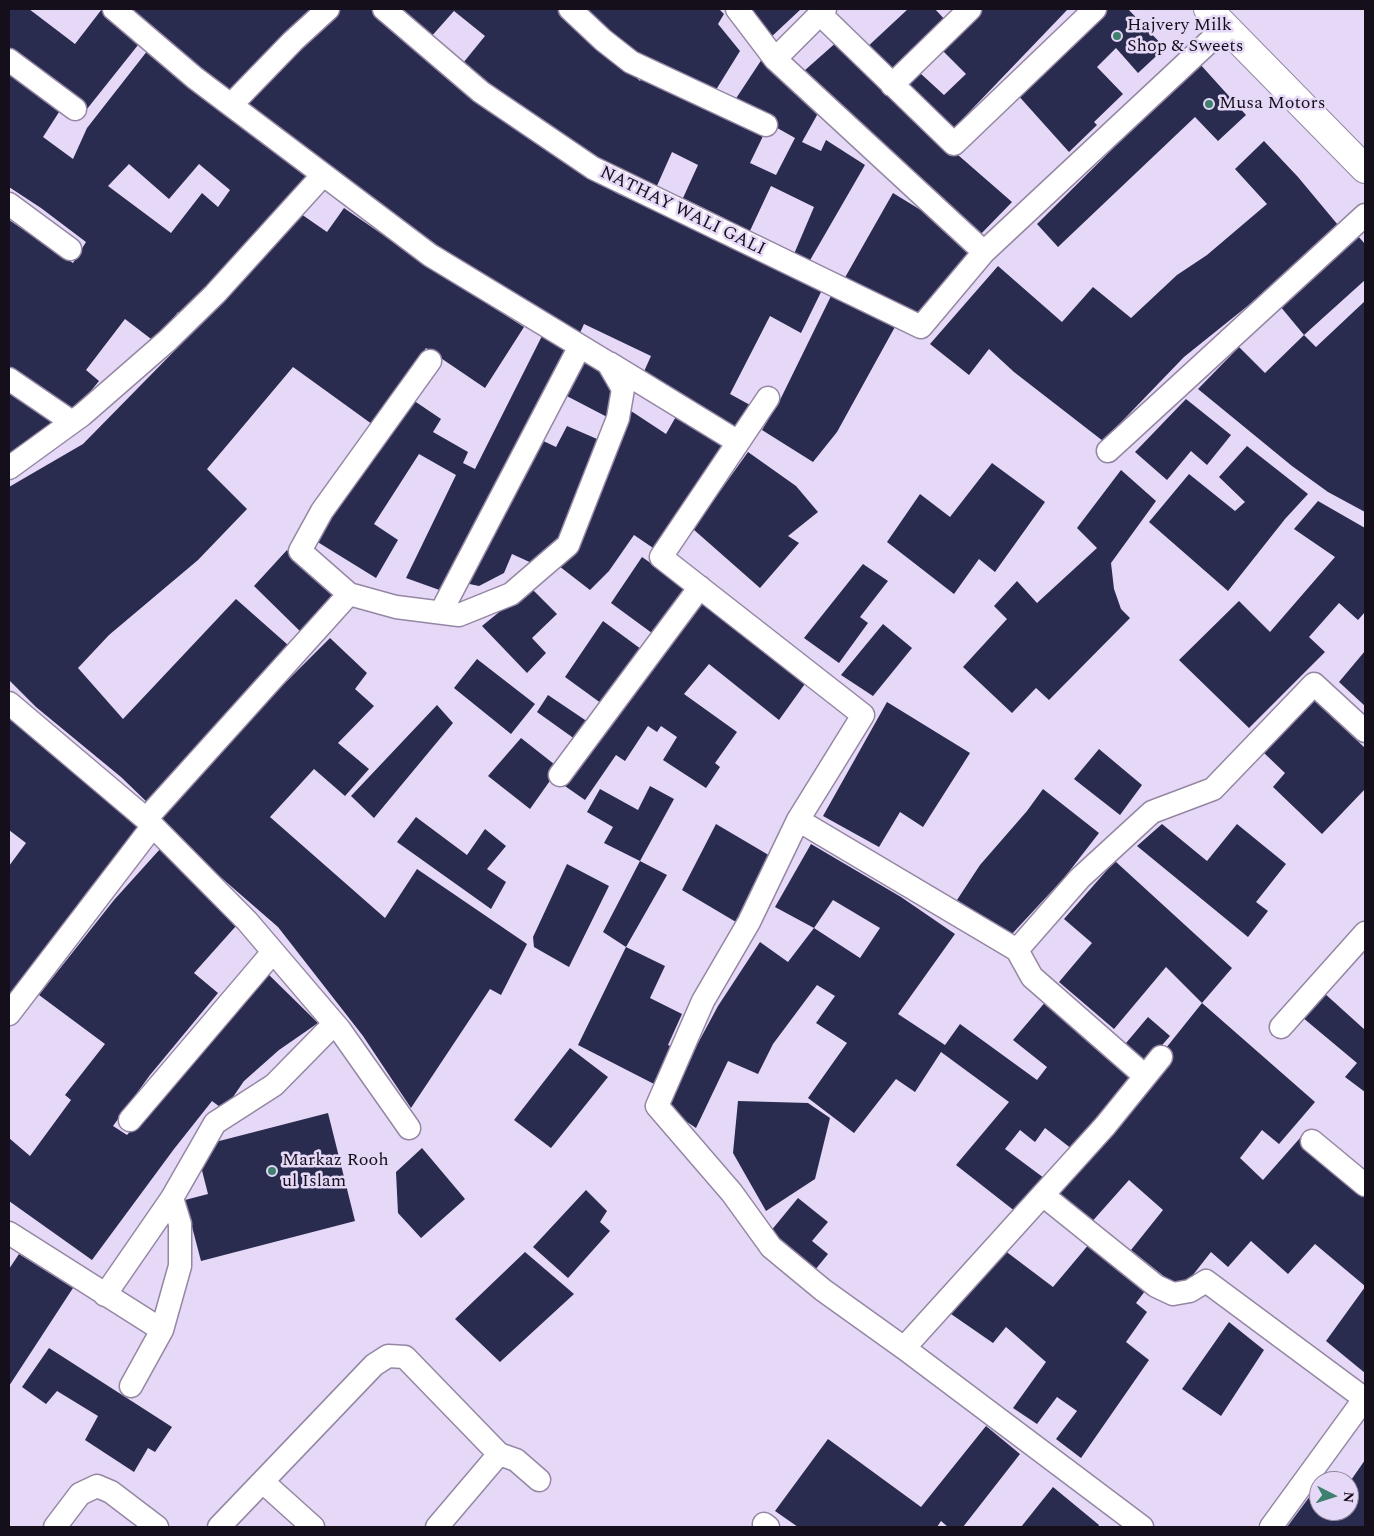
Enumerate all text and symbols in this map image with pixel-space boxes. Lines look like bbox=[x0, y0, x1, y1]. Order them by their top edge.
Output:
place label: Hajvery Milk Shop & Sweets bbox=[1127, 15, 1244, 58]
marker: Hajvery Milk Shop & Sweets bbox=[1111, 30, 1123, 42]
place label: Musa Motors bbox=[1219, 93, 1325, 115]
marker: Musa Motors bbox=[1203, 98, 1215, 110]
street label: NATHAY WALI GALI bbox=[596, 163, 768, 261]
place label: Markaz Rooh ul Islam bbox=[282, 1150, 389, 1192]
marker: Markaz Rooh ul Islam bbox=[266, 1165, 278, 1177]
north arrow bbox=[1309, 1471, 1359, 1521]
text: N bbox=[1337, 1491, 1359, 1504]

